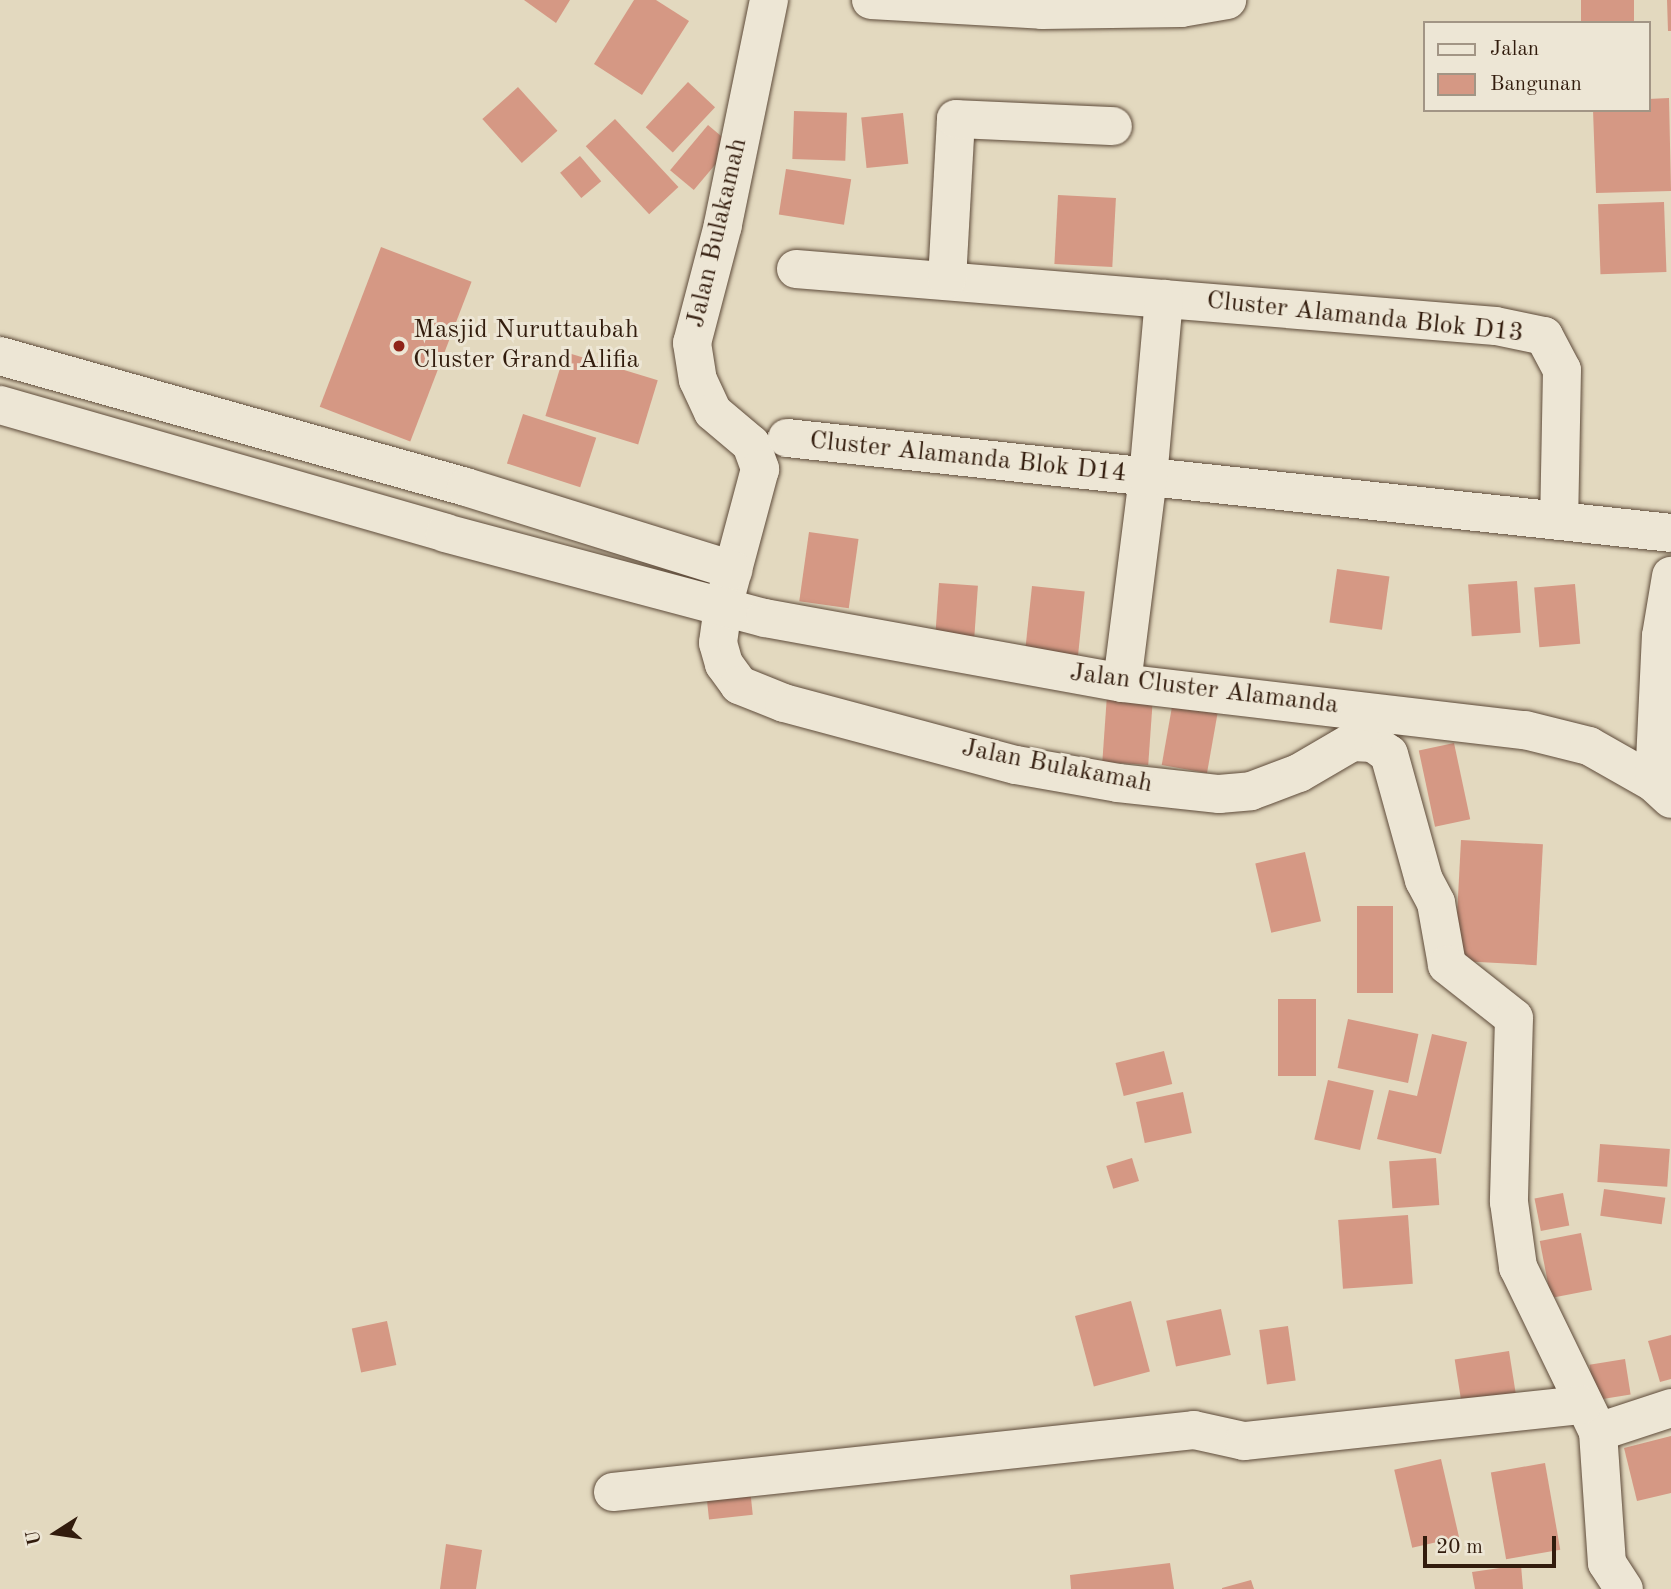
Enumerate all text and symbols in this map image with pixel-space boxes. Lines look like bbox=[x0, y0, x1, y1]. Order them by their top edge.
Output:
legend bbox=[1422, 21, 1650, 112]
text: Jalan bbox=[1490, 39, 1539, 60]
text: Bangunan bbox=[1490, 74, 1582, 95]
street label: Jalan Bulakamah bbox=[681, 135, 755, 331]
street label: Cluster Alamanda Blok D13 bbox=[1205, 286, 1525, 350]
place label: Masjid Nuruttaubah Cluster Grand Alifia bbox=[413, 315, 639, 376]
marker: Masjid Nuruttaubah Cluster Grand Alifia bbox=[391, 338, 407, 354]
street label: Cluster Alamanda Blok D14 bbox=[808, 426, 1128, 490]
street label: Jalan Cluster Alamanda bbox=[1068, 658, 1340, 722]
street label: Jalan Bulakamah bbox=[959, 733, 1155, 801]
north arrow bbox=[21, 1498, 91, 1568]
scale bar bbox=[1426, 1522, 1559, 1566]
text: U bbox=[24, 1528, 46, 1547]
text: 20 m bbox=[1436, 1537, 1483, 1558]

